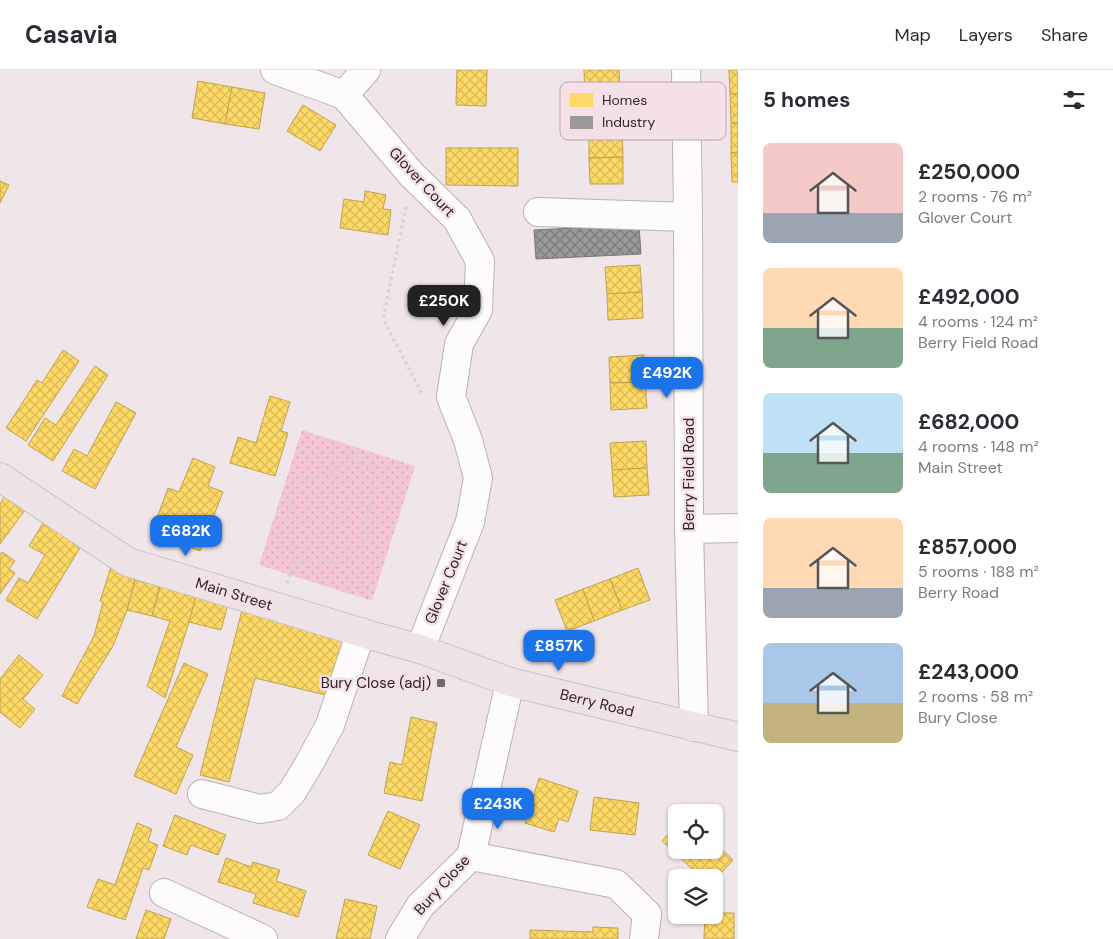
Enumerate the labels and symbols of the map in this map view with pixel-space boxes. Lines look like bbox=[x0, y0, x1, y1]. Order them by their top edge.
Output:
legend bbox=[560, 82, 726, 140]
text: Homes bbox=[602, 91, 647, 109]
text: Industry bbox=[602, 113, 655, 131]
street label: Glover Court bbox=[385, 143, 460, 221]
pin: £250K bbox=[409, 284, 479, 327]
pin: £492K bbox=[632, 356, 702, 399]
street label: Berry Field Road bbox=[679, 418, 699, 530]
pin: £682K bbox=[151, 514, 221, 557]
street label: Glover Court bbox=[420, 537, 472, 627]
street label: Main Street bbox=[193, 573, 275, 615]
pin: £857K bbox=[524, 630, 594, 672]
place label: Bury Close (adj) bbox=[321, 673, 431, 693]
marker: Bury Close (adj) bbox=[435, 677, 447, 689]
street label: Berry Road bbox=[558, 684, 636, 722]
pin: £243K bbox=[463, 788, 533, 830]
street label: Bury Close bbox=[410, 851, 474, 919]

